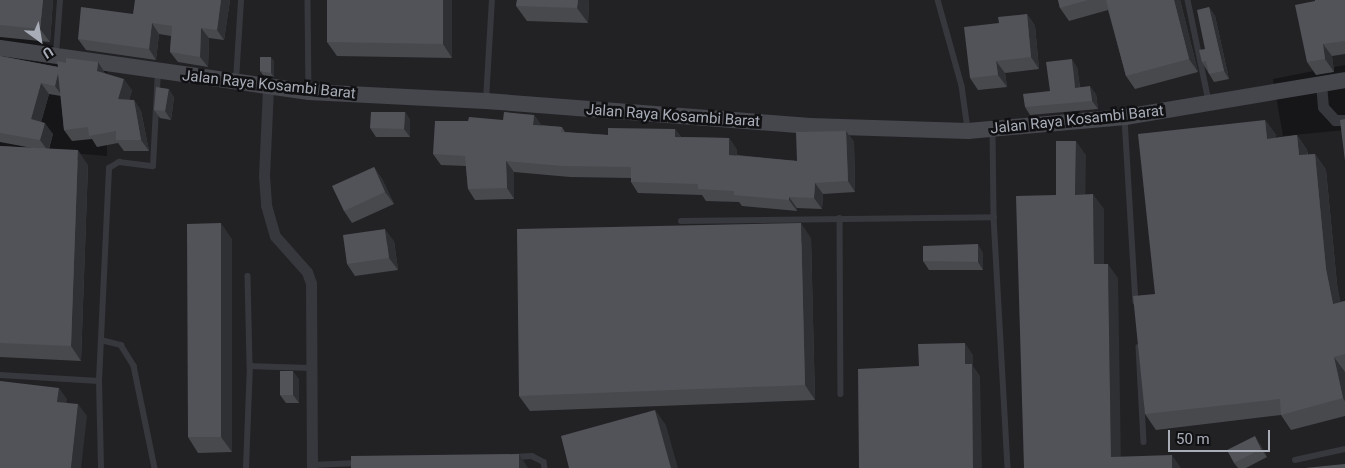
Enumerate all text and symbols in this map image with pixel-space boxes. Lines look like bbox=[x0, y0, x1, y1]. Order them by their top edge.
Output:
north arrow bbox=[15, 15, 65, 65]
text: U bbox=[40, 43, 56, 62]
street label: Jalan Raya Kosambi Barat bbox=[181, 67, 357, 103]
street label: Jalan Raya Kosambi Barat bbox=[585, 101, 761, 131]
street label: Jalan Raya Kosambi Barat bbox=[989, 102, 1165, 138]
scale bar bbox=[1170, 420, 1272, 452]
text: 50 m bbox=[1176, 430, 1210, 448]

